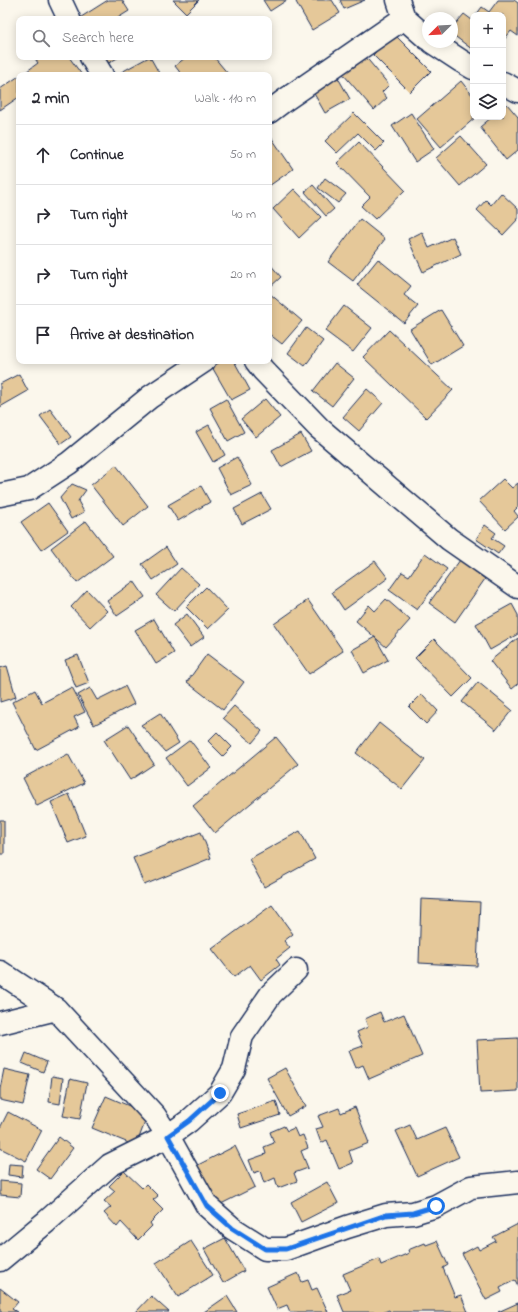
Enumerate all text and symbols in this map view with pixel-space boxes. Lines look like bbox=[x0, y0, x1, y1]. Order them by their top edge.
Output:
north arrow bbox=[422, 12, 458, 48]
map controls bbox=[470, 12, 506, 120]
button: + bbox=[470, 12, 506, 48]
search box bbox=[16, 16, 272, 60]
icon: search bbox=[30, 27, 52, 49]
text: Search here bbox=[62, 27, 134, 49]
button: − bbox=[470, 48, 506, 84]
button: layers bbox=[470, 84, 506, 120]
text: 2 min bbox=[32, 86, 69, 111]
text: Walk · 110 m bbox=[195, 89, 256, 108]
icon: ahead bbox=[32, 144, 54, 166]
text: Continue bbox=[70, 144, 124, 166]
text: 50 m bbox=[230, 145, 256, 164]
icon: right bbox=[32, 204, 54, 226]
text: Turn right bbox=[70, 204, 128, 226]
text: 40 m bbox=[232, 205, 256, 224]
icon: right bbox=[32, 264, 54, 286]
text: Turn right bbox=[70, 264, 128, 286]
text: 20 m bbox=[231, 265, 256, 284]
icon: arrive bbox=[32, 324, 54, 346]
text: Arrive at destination bbox=[70, 324, 194, 346]
route end bbox=[211, 1084, 229, 1102]
route start bbox=[427, 1197, 445, 1215]

